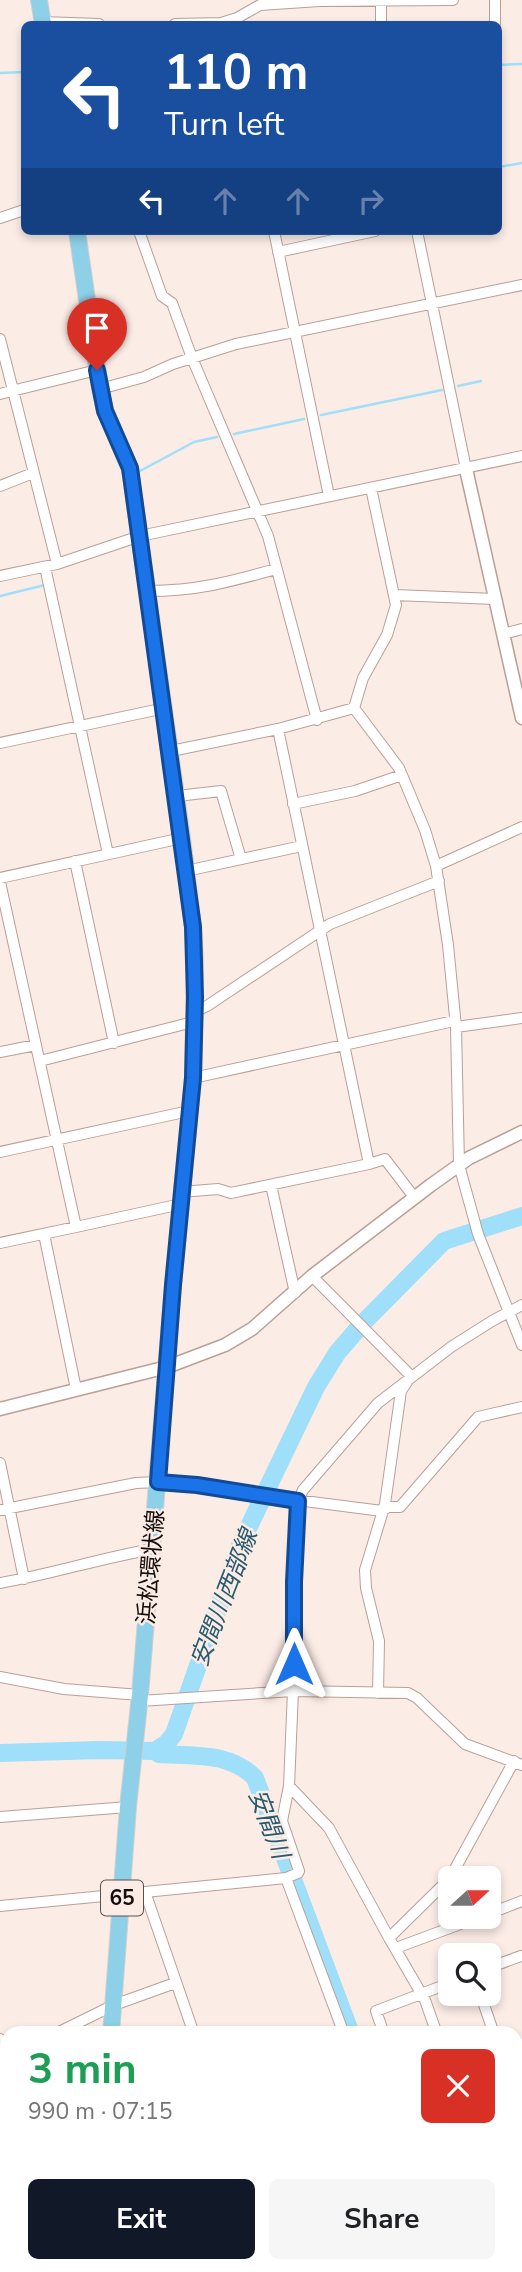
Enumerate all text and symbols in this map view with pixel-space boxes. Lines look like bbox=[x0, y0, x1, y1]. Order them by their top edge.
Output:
text: 110 m bbox=[164, 39, 308, 106]
icon: left bbox=[49, 49, 140, 140]
text: Turn left bbox=[164, 103, 284, 146]
icon: left bbox=[133, 182, 171, 220]
icon: ahead bbox=[206, 182, 244, 220]
icon: ahead bbox=[279, 182, 317, 220]
icon: right bbox=[352, 182, 390, 220]
pin bbox=[67, 298, 127, 370]
icon: arrive bbox=[78, 309, 116, 347]
street label: 浜松環状線 bbox=[131, 1508, 171, 1626]
water label: 安間川西部線 bbox=[183, 1522, 266, 1671]
position arrow bbox=[257, 1627, 331, 1701]
water label: 安間川 bbox=[241, 1785, 298, 1866]
north arrow bbox=[438, 1866, 500, 1928]
map controls bbox=[438, 1866, 501, 2006]
road number: 65 bbox=[101, 1881, 143, 1916]
button: search bbox=[438, 1943, 501, 2006]
text: 3 min bbox=[28, 2041, 137, 2098]
button: close bbox=[421, 2049, 495, 2123]
text: 990 m · 07:15 bbox=[28, 2096, 173, 2127]
button: Exit bbox=[28, 2179, 255, 2259]
button: Share bbox=[269, 2179, 495, 2259]

